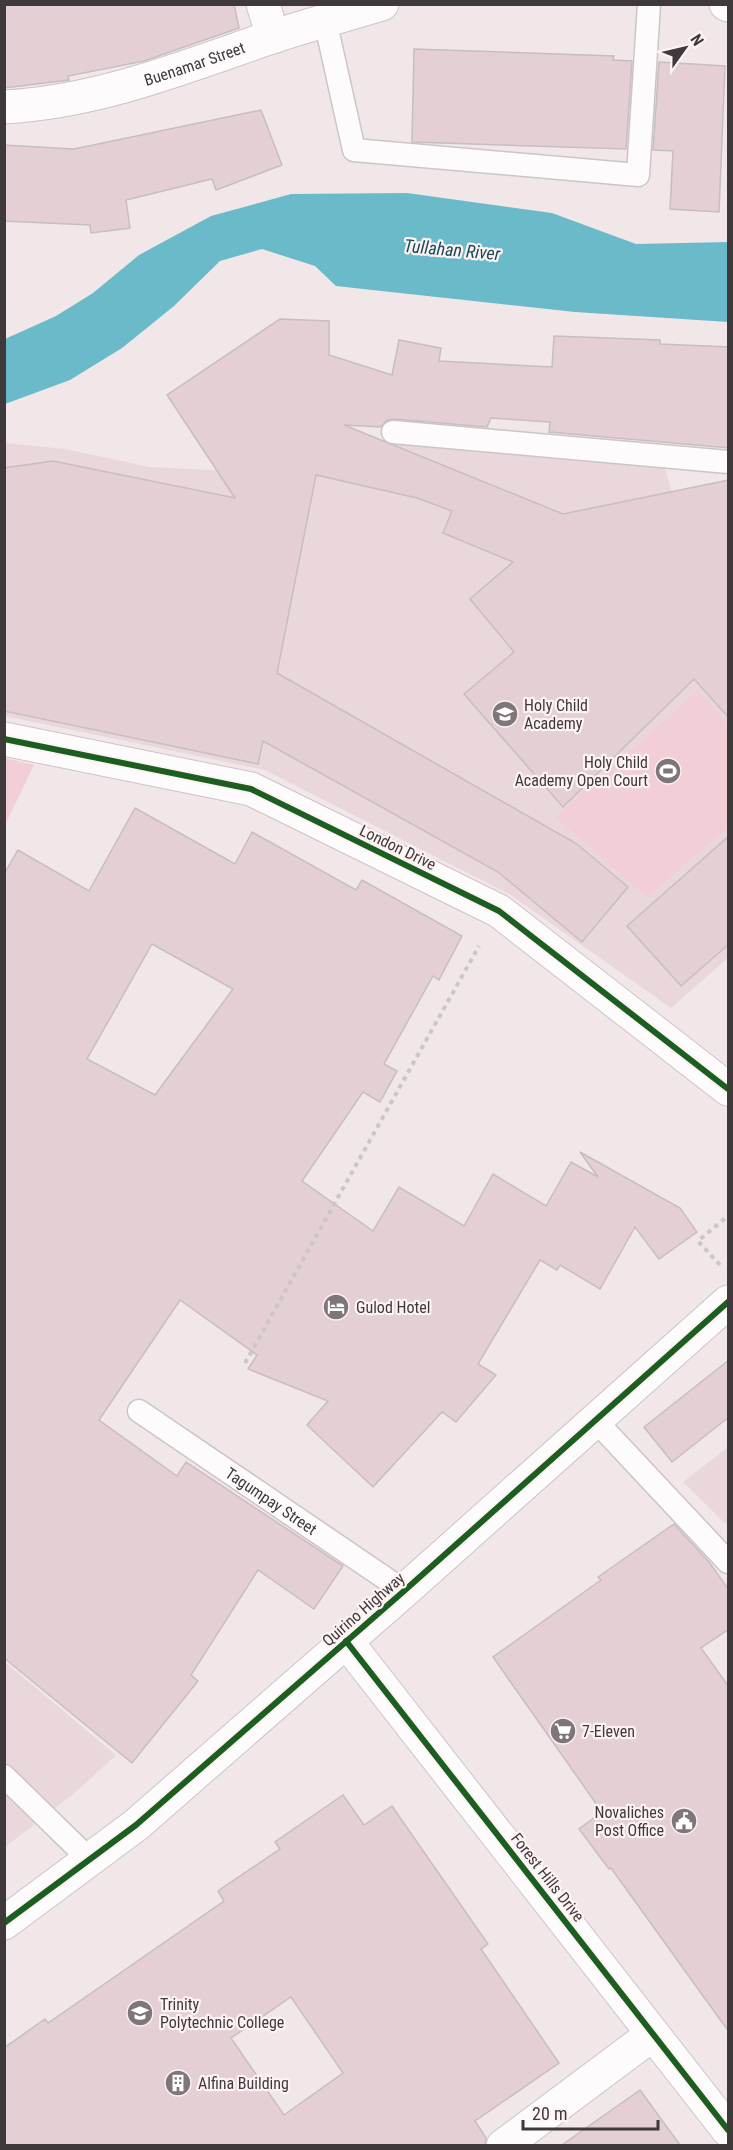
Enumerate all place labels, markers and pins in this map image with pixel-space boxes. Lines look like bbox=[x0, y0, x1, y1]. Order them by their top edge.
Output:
place label: Holy Child Academy bbox=[524, 696, 588, 733]
school or university icon: Holy Child Academy bbox=[490, 699, 520, 729]
place label: Holy Child Academy Open Court bbox=[515, 753, 648, 790]
sports icon: Holy Child Academy Open Court bbox=[653, 756, 683, 786]
hotel icon: Gulod Hotel bbox=[321, 1292, 351, 1322]
place label: Gulod Hotel bbox=[356, 1298, 430, 1317]
supermarket icon: 7-Eleven bbox=[548, 1716, 578, 1746]
place label: 7-Eleven bbox=[582, 1722, 635, 1741]
place label: Novaliches Post Office bbox=[595, 1803, 664, 1840]
public building icon: Novaliches Post Office bbox=[669, 1806, 699, 1836]
place label: Trinity Polytechnic College bbox=[160, 1995, 284, 2032]
school or university icon: Trinity Polytechnic College bbox=[125, 1998, 155, 2028]
building icon: Alfina Building bbox=[163, 2068, 193, 2098]
place label: Alfina Building bbox=[198, 2074, 289, 2093]

